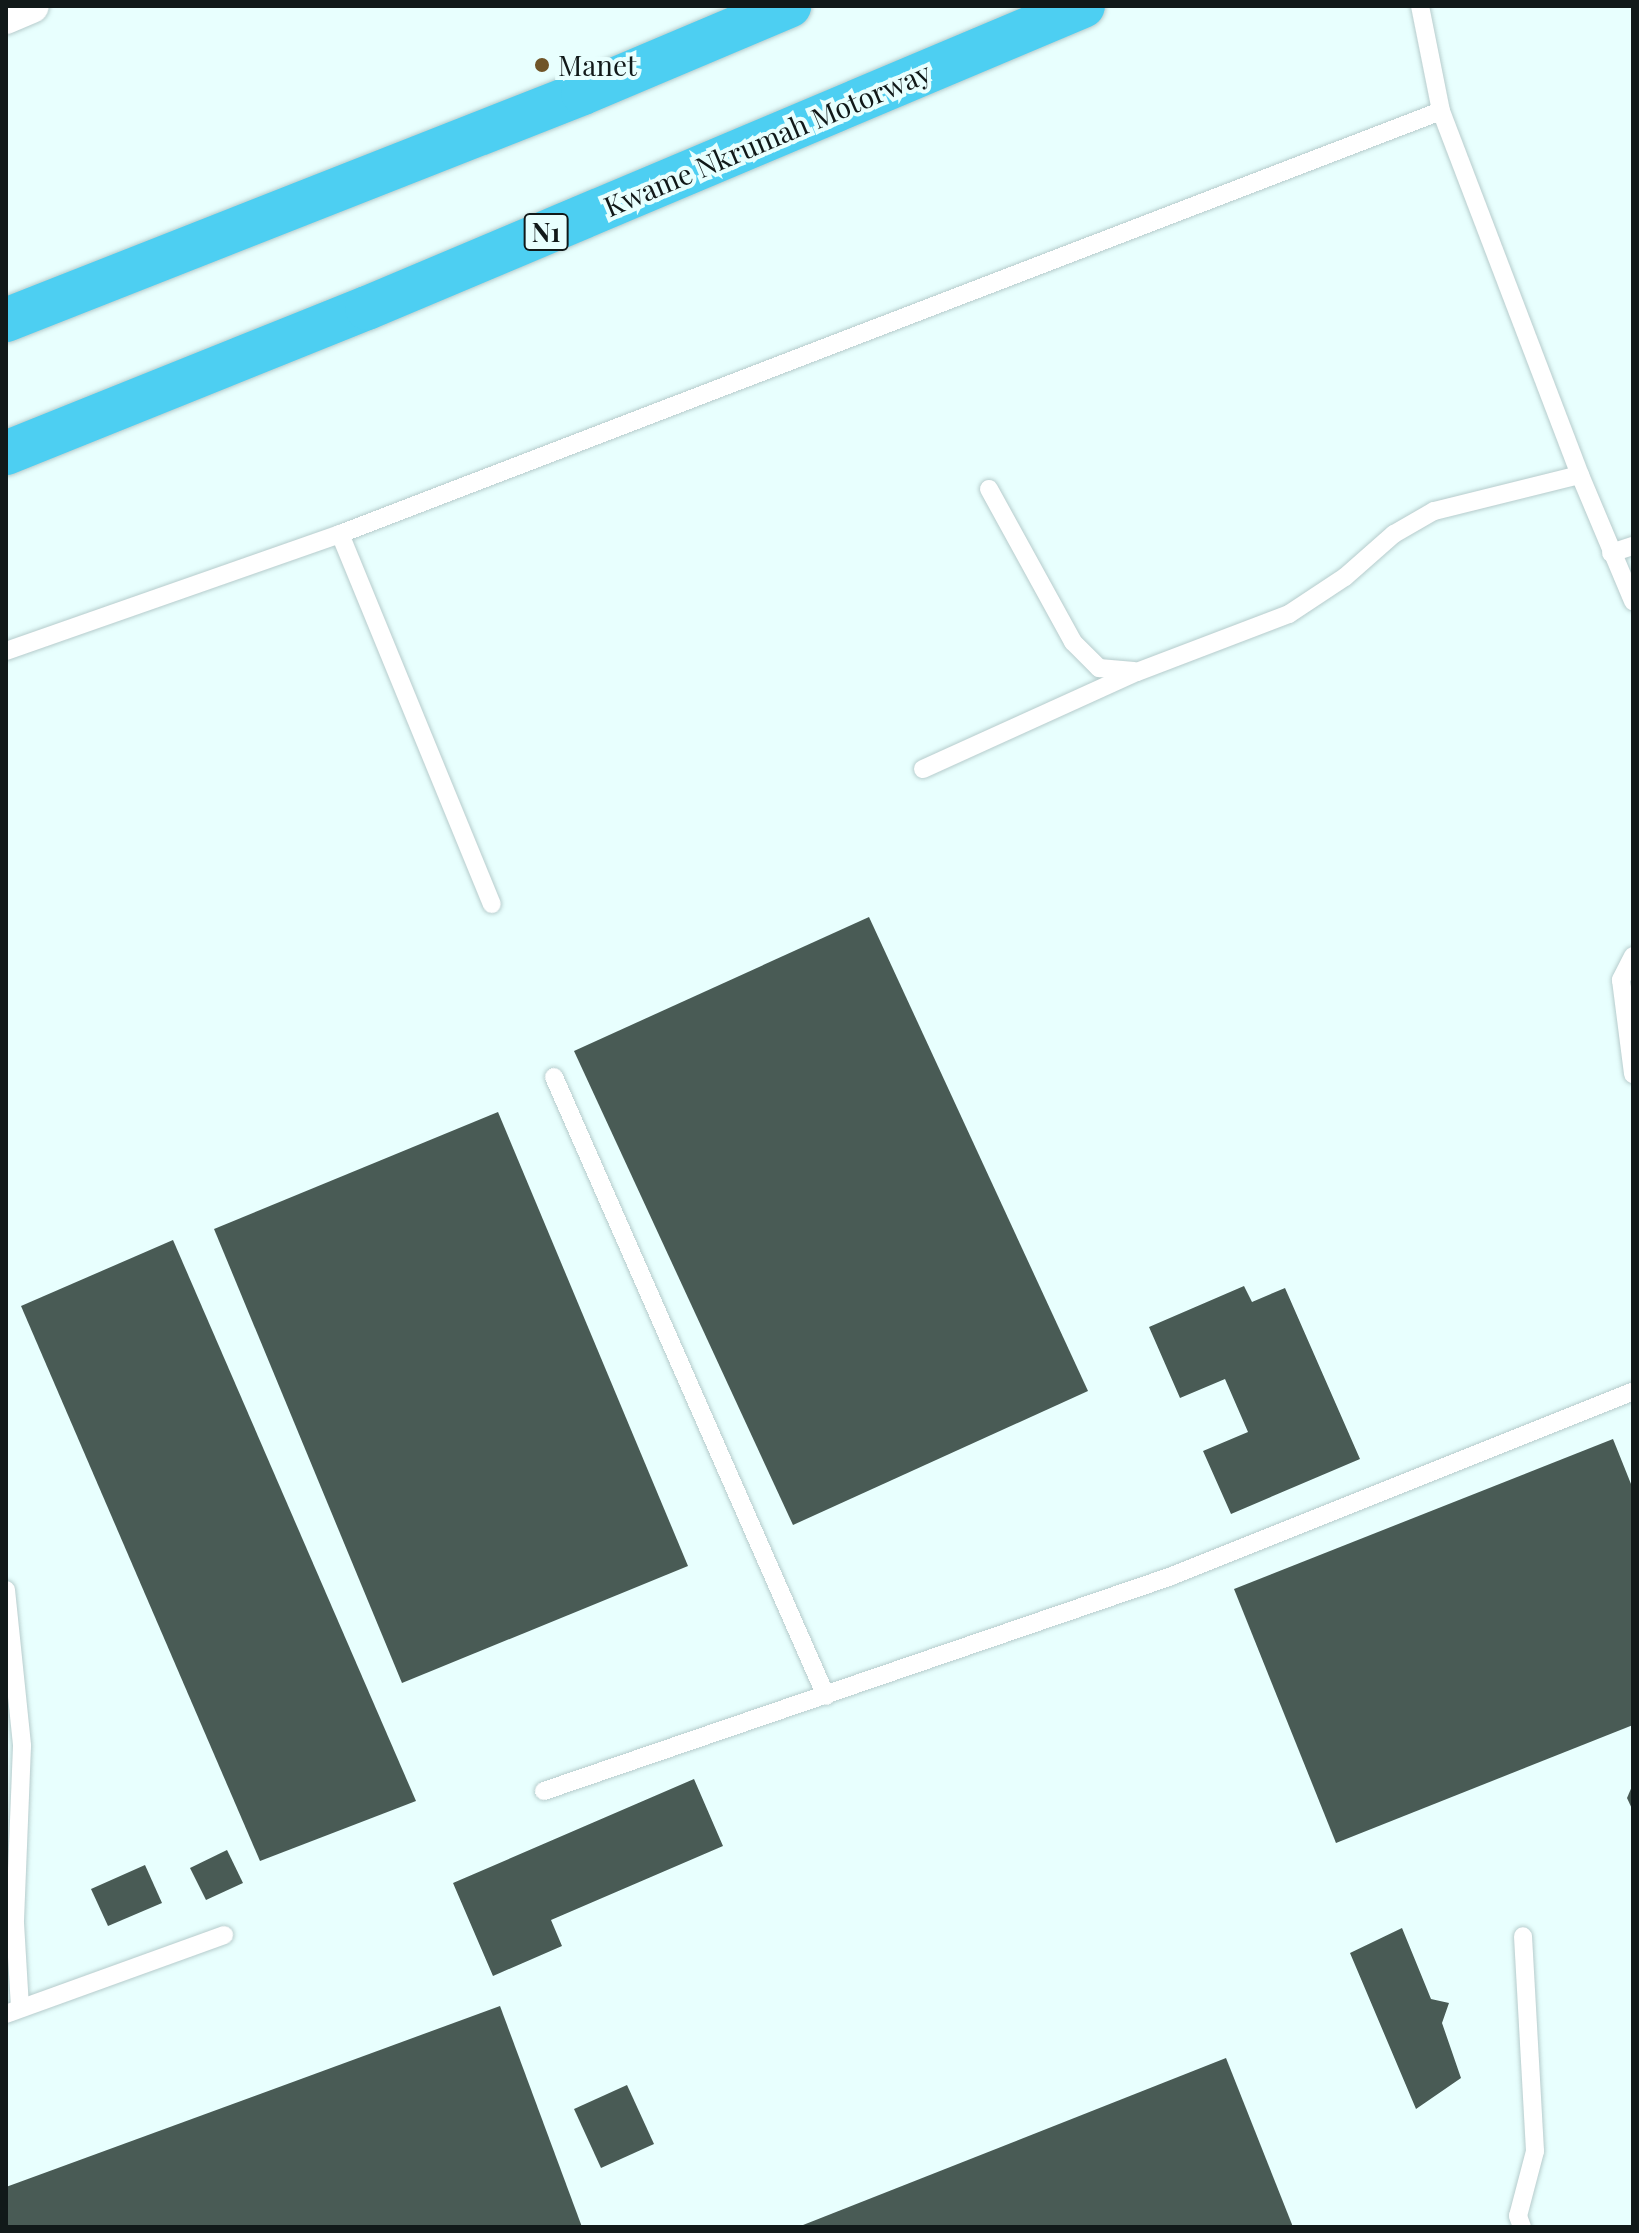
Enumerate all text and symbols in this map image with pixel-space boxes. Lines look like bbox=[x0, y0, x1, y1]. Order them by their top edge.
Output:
place label: Manet bbox=[558, 48, 637, 82]
street label: Kwame Nkrumah Motorway bbox=[599, 55, 935, 223]
marker: Manet bbox=[533, 56, 551, 74]
road number: N1 bbox=[522, 210, 570, 254]

